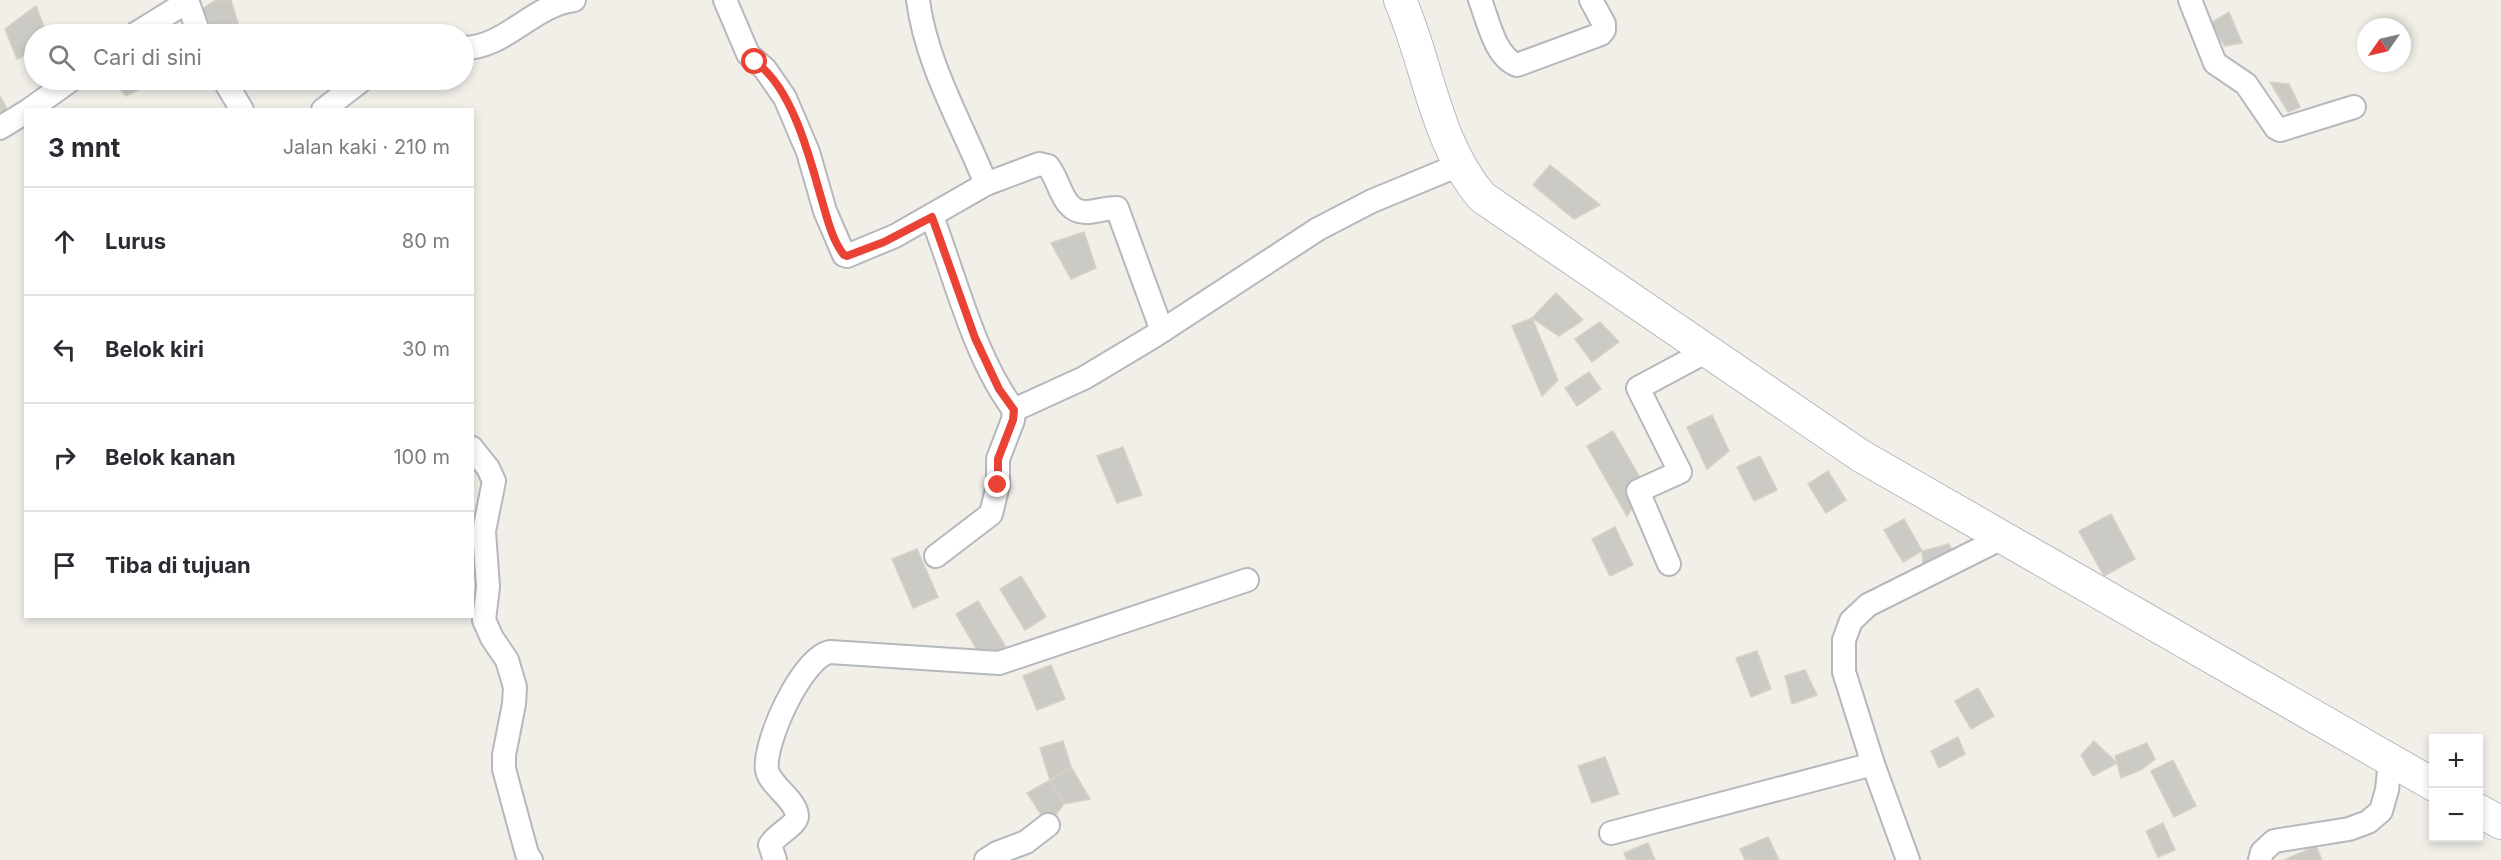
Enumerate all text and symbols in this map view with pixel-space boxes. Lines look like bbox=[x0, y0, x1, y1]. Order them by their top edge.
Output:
north arrow bbox=[2357, 18, 2411, 72]
search box bbox=[24, 24, 474, 90]
icon: search bbox=[45, 41, 78, 74]
text: Cari di sini bbox=[93, 44, 202, 70]
route start bbox=[741, 48, 767, 74]
text: 3 mnt bbox=[48, 132, 120, 163]
text: Jalan kaki · 210 m bbox=[283, 135, 450, 159]
icon: ahead bbox=[48, 225, 81, 258]
text: Lurus bbox=[105, 228, 166, 254]
text: 80 m bbox=[402, 229, 450, 253]
icon: left bbox=[48, 333, 81, 366]
text: Belok kiri bbox=[105, 336, 204, 362]
text: 30 m bbox=[402, 337, 450, 361]
icon: right bbox=[48, 441, 81, 474]
text: Belok kanan bbox=[105, 444, 236, 470]
text: 100 m bbox=[393, 445, 450, 469]
route end bbox=[984, 471, 1010, 497]
icon: arrive bbox=[48, 549, 81, 582]
text: Tiba di tujuan bbox=[105, 552, 251, 578]
map controls bbox=[2429, 734, 2483, 842]
button: + bbox=[2429, 734, 2483, 788]
button: − bbox=[2429, 788, 2483, 842]

